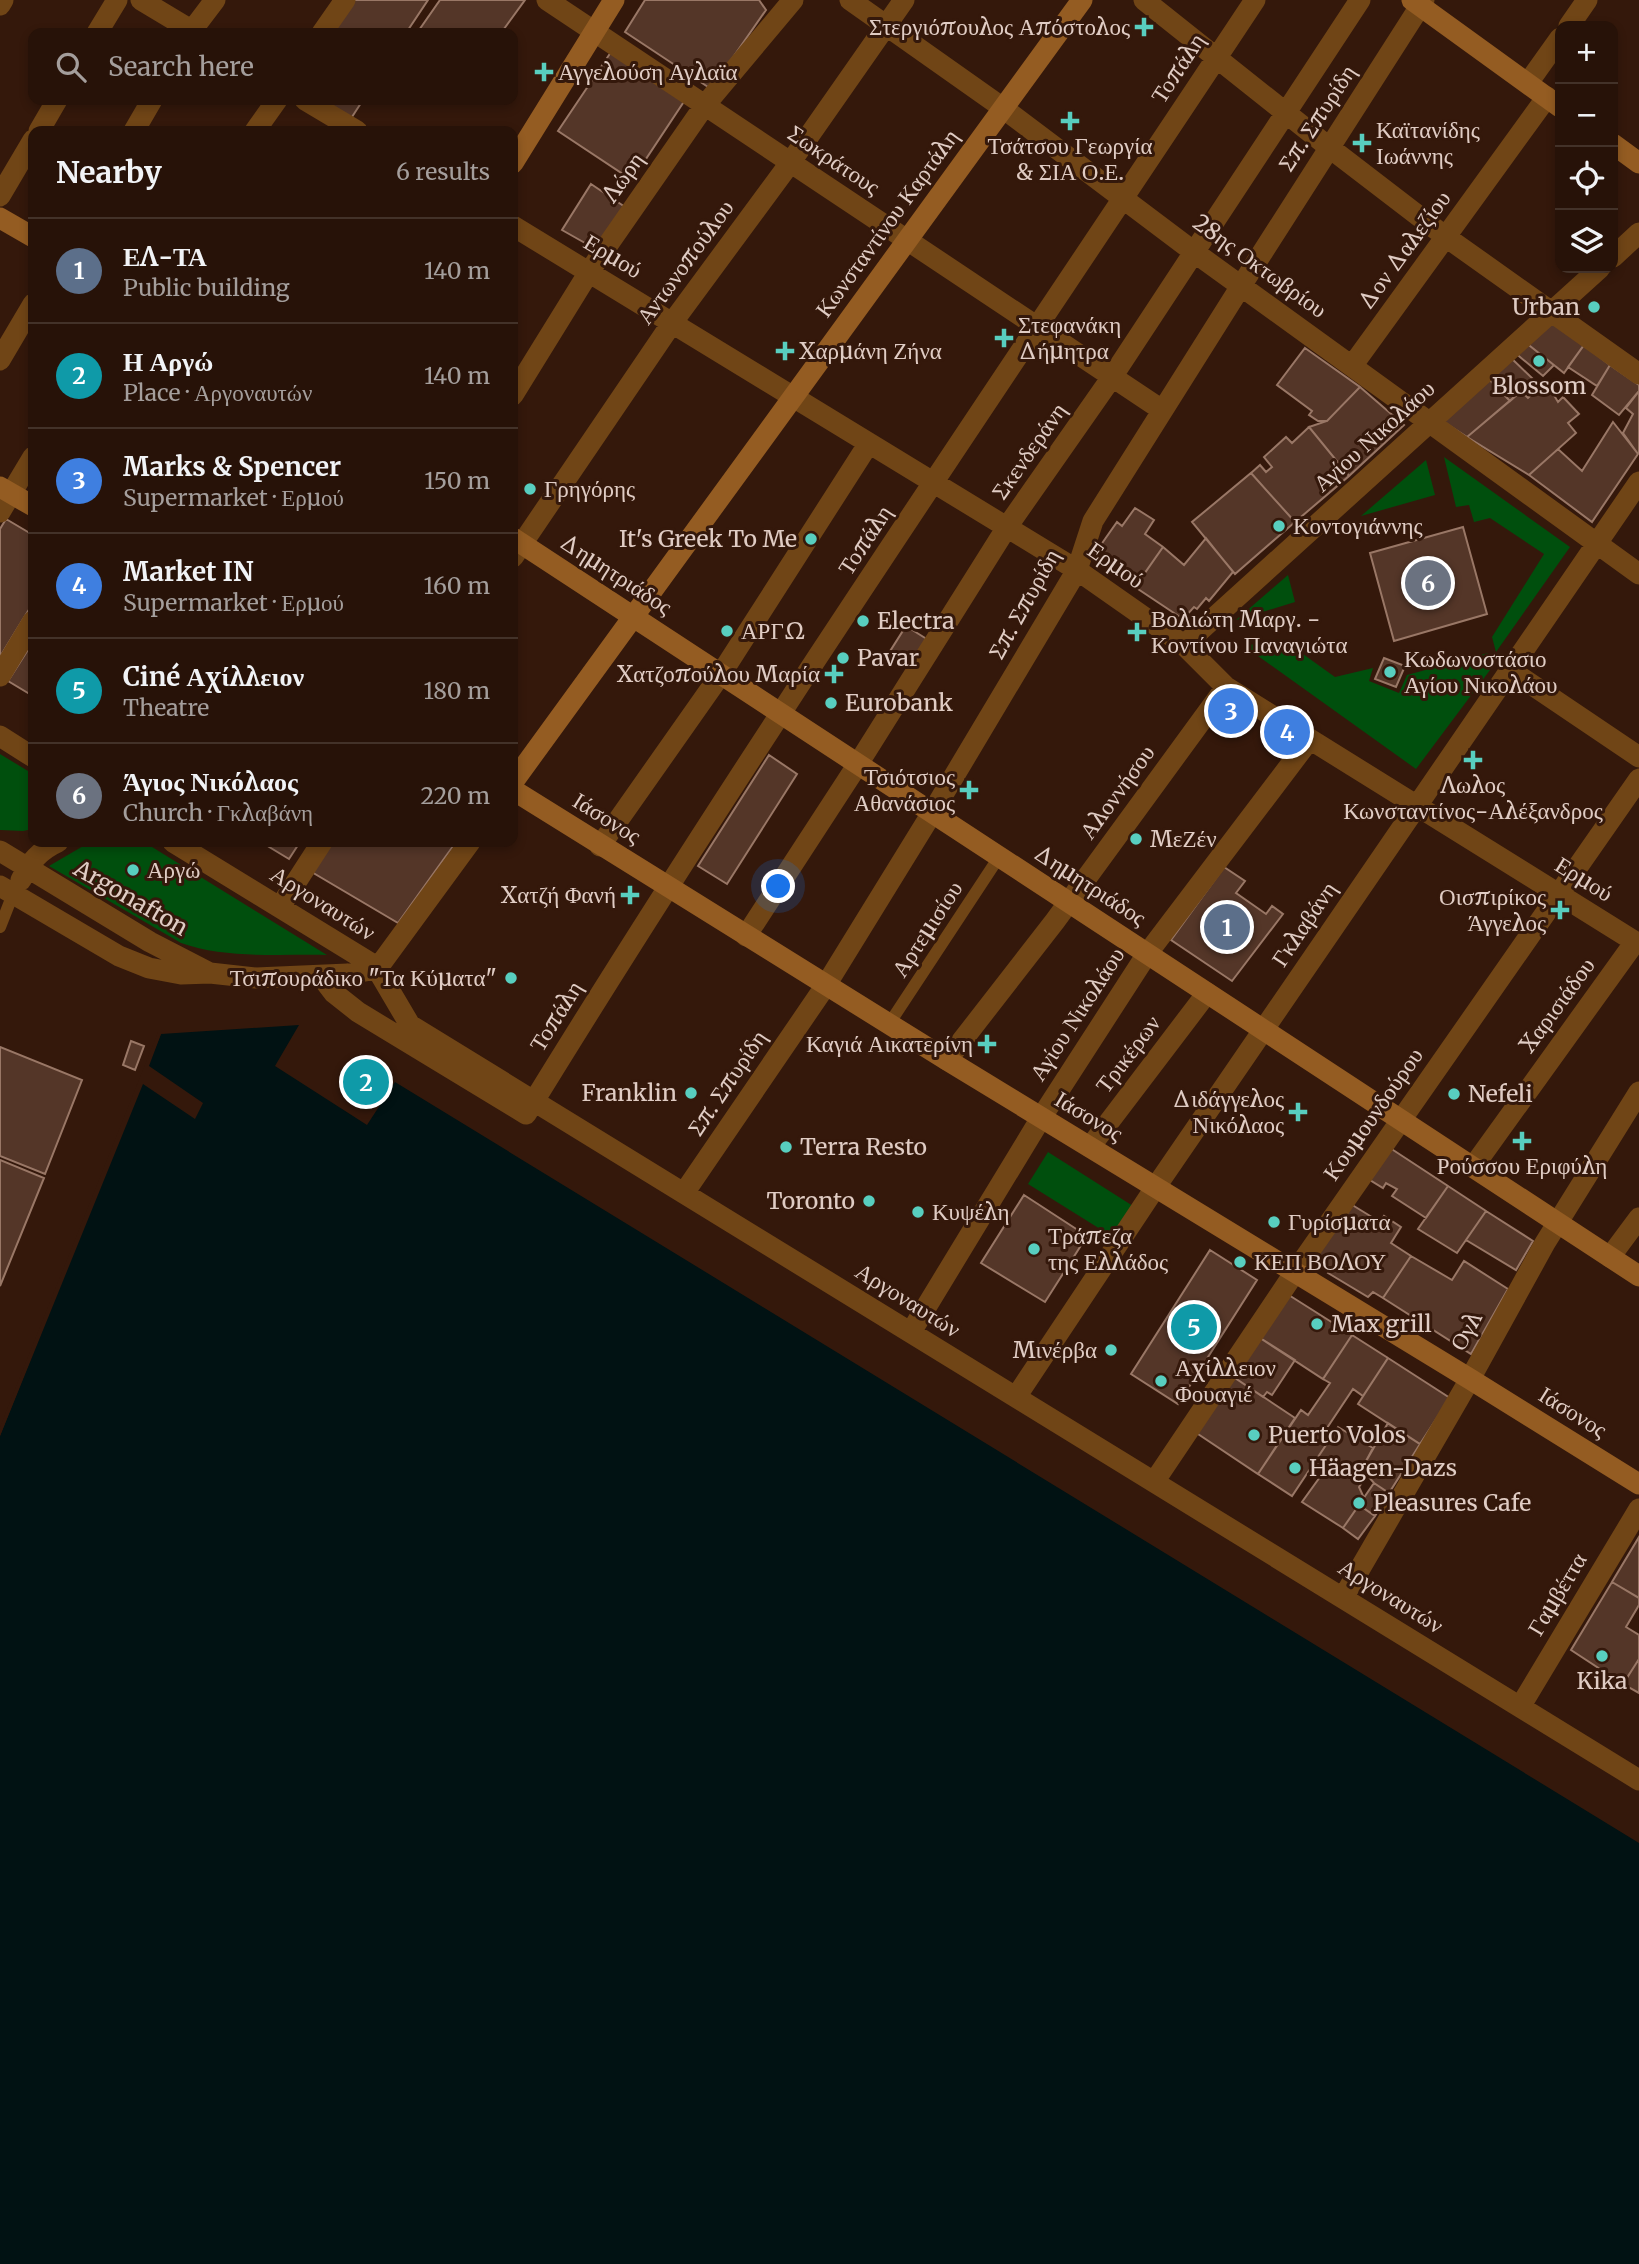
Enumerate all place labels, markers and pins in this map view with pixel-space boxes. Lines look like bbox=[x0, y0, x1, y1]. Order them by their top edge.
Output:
place label: Στεργιόπουλος Απόστολος bbox=[869, 12, 1130, 41]
marker: Στεργιόπουλος Απόστολος bbox=[1136, 19, 1152, 35]
place label: Αγγελούση Αγλαϊα bbox=[558, 57, 738, 86]
marker: Αγγελούση Αγλαϊα bbox=[536, 64, 552, 80]
marker: Τσάτσου Γεωργία & ΣΙΑ Ο.Ε. bbox=[1062, 113, 1078, 129]
place label: Καϊτανίδης Ιωάννης bbox=[1376, 115, 1480, 170]
place label: Τσάτσου Γεωργία & ΣΙΑ Ο.Ε. bbox=[988, 131, 1152, 186]
marker: Καϊτανίδης Ιωάννης bbox=[1354, 135, 1370, 151]
place label: Urban bbox=[1512, 292, 1580, 321]
marker: Urban bbox=[1586, 299, 1602, 315]
place label: Στεφανάκη Δήμητρα bbox=[1018, 310, 1121, 365]
marker: Στεφανάκη Δήμητρα bbox=[996, 330, 1012, 346]
place label: Χαρμάνη Ζήνα bbox=[799, 336, 942, 365]
marker: Χαρμάνη Ζήνα bbox=[777, 343, 793, 359]
marker: Blossom bbox=[1531, 353, 1547, 369]
place label: Blossom bbox=[1492, 371, 1586, 400]
place label: Γρηγόρης bbox=[544, 474, 635, 503]
marker: Γρηγόρης bbox=[522, 481, 538, 497]
place label: Κοντογιάννης bbox=[1293, 511, 1423, 540]
marker: Κοντογιάννης bbox=[1271, 518, 1287, 534]
place label: It's Greek To Me bbox=[619, 524, 797, 553]
marker: It's Greek To Me bbox=[803, 531, 819, 547]
pin: 6 bbox=[1405, 557, 1451, 609]
place label: Βολιώτη Μαργ. - Κοντίνου Παναγιώτα bbox=[1151, 604, 1348, 659]
place label: Electra bbox=[877, 606, 955, 635]
marker: Electra bbox=[855, 613, 871, 629]
place label: ΑΡΓΩ bbox=[741, 616, 806, 645]
marker: ΑΡΓΩ bbox=[719, 623, 735, 639]
marker: Βολιώτη Μαργ. - Κοντίνου Παναγιώτα bbox=[1129, 624, 1145, 640]
place label: Pavar bbox=[857, 643, 919, 672]
place label: Κωδωνοστάσιο Αγίου Νικολάου bbox=[1404, 644, 1557, 699]
marker: Pavar bbox=[835, 650, 851, 666]
place label: Χατζοπούλου Μαρία bbox=[617, 659, 820, 688]
marker: Κωδωνοστάσιο Αγίου Νικολάου bbox=[1382, 664, 1398, 680]
marker: Χατζοπούλου Μαρία bbox=[826, 666, 842, 682]
pin: 3 bbox=[1208, 685, 1254, 737]
place label: Eurobank bbox=[845, 688, 953, 717]
marker: Eurobank bbox=[823, 695, 839, 711]
pin: 4 bbox=[1264, 706, 1310, 758]
marker: Λωλος Κωνσταντίνος-Αλέξανδρος bbox=[1465, 752, 1481, 768]
place label: Τσιότσιος Αθανάσιος bbox=[854, 762, 955, 817]
place label: Λωλος Κωνσταντίνος-Αλέξανδρος bbox=[1343, 770, 1603, 825]
marker: Τσιότσιος Αθανάσιος bbox=[961, 782, 977, 798]
place label: ΜεΖέν bbox=[1150, 824, 1217, 853]
marker: ΜεΖέν bbox=[1128, 831, 1144, 847]
place label: Αργώ bbox=[147, 855, 200, 884]
marker: Αργώ bbox=[125, 862, 141, 878]
place label: Χατζή Φανή bbox=[501, 880, 616, 909]
place label: Οισπιρίκος Άγγελος bbox=[1439, 882, 1546, 937]
marker: Χατζή Φανή bbox=[622, 887, 638, 903]
pin: 1 bbox=[1204, 901, 1250, 953]
marker: Οισπιρίκος Άγγελος bbox=[1552, 902, 1568, 918]
place label: Τσιπουράδικο "Τα Κύματα" bbox=[230, 963, 497, 992]
marker: Τσιπουράδικο "Τα Κύματα" bbox=[503, 970, 519, 986]
place label: Καγιά Αικατερίνη bbox=[806, 1029, 973, 1058]
marker: Καγιά Αικατερίνη bbox=[979, 1036, 995, 1052]
pin: 2 bbox=[343, 1056, 389, 1108]
place label: Franklin bbox=[581, 1078, 677, 1107]
place label: Nefeli bbox=[1468, 1079, 1533, 1108]
place label: Διδάγγελος Νικόλαος bbox=[1172, 1084, 1284, 1139]
marker: Franklin bbox=[683, 1085, 699, 1101]
marker: Nefeli bbox=[1446, 1086, 1462, 1102]
marker: Διδάγγελος Νικόλαος bbox=[1290, 1104, 1306, 1120]
place label: Terra Resto bbox=[800, 1132, 927, 1161]
marker: Ρούσσου Εριφύλη bbox=[1514, 1133, 1530, 1149]
marker: Terra Resto bbox=[778, 1139, 794, 1155]
place label: Ρούσσου Εριφύλη bbox=[1437, 1151, 1607, 1180]
place label: Toronto bbox=[767, 1186, 855, 1215]
marker: Toronto bbox=[861, 1193, 877, 1209]
place label: Κυψέλη bbox=[932, 1197, 1009, 1226]
marker: Κυψέλη bbox=[910, 1204, 926, 1220]
place label: Γυρίσματα bbox=[1288, 1207, 1390, 1236]
marker: Γυρίσματα bbox=[1266, 1214, 1282, 1230]
place label: Τράπεζα της Ελλάδος bbox=[1048, 1221, 1168, 1276]
marker: Τράπεζα της Ελλάδος bbox=[1026, 1241, 1042, 1257]
place label: ΚΕΠ ΒΟΛΟΥ bbox=[1254, 1247, 1386, 1276]
marker: ΚΕΠ ΒΟΛΟΥ bbox=[1232, 1254, 1248, 1270]
pin: 5 bbox=[1171, 1301, 1217, 1353]
place label: Max grill bbox=[1331, 1309, 1432, 1338]
marker: Max grill bbox=[1309, 1316, 1325, 1332]
place label: Μινέρβα bbox=[1013, 1335, 1097, 1364]
marker: Μινέρβα bbox=[1103, 1342, 1119, 1358]
place label: Αχίλλειον Φουαγιέ bbox=[1175, 1353, 1276, 1408]
marker: Αχίλλειον Φουαγιέ bbox=[1153, 1373, 1169, 1389]
place label: Puerto Volos bbox=[1268, 1420, 1406, 1449]
marker: Puerto Volos bbox=[1246, 1427, 1262, 1443]
place label: Häagen-Dazs bbox=[1309, 1453, 1457, 1482]
marker: Häagen-Dazs bbox=[1287, 1460, 1303, 1476]
place label: Pleasures Cafe bbox=[1373, 1488, 1531, 1517]
marker: Pleasures Cafe bbox=[1351, 1495, 1367, 1511]
marker: Kika bbox=[1594, 1648, 1610, 1664]
place label: Kika bbox=[1577, 1666, 1627, 1695]

